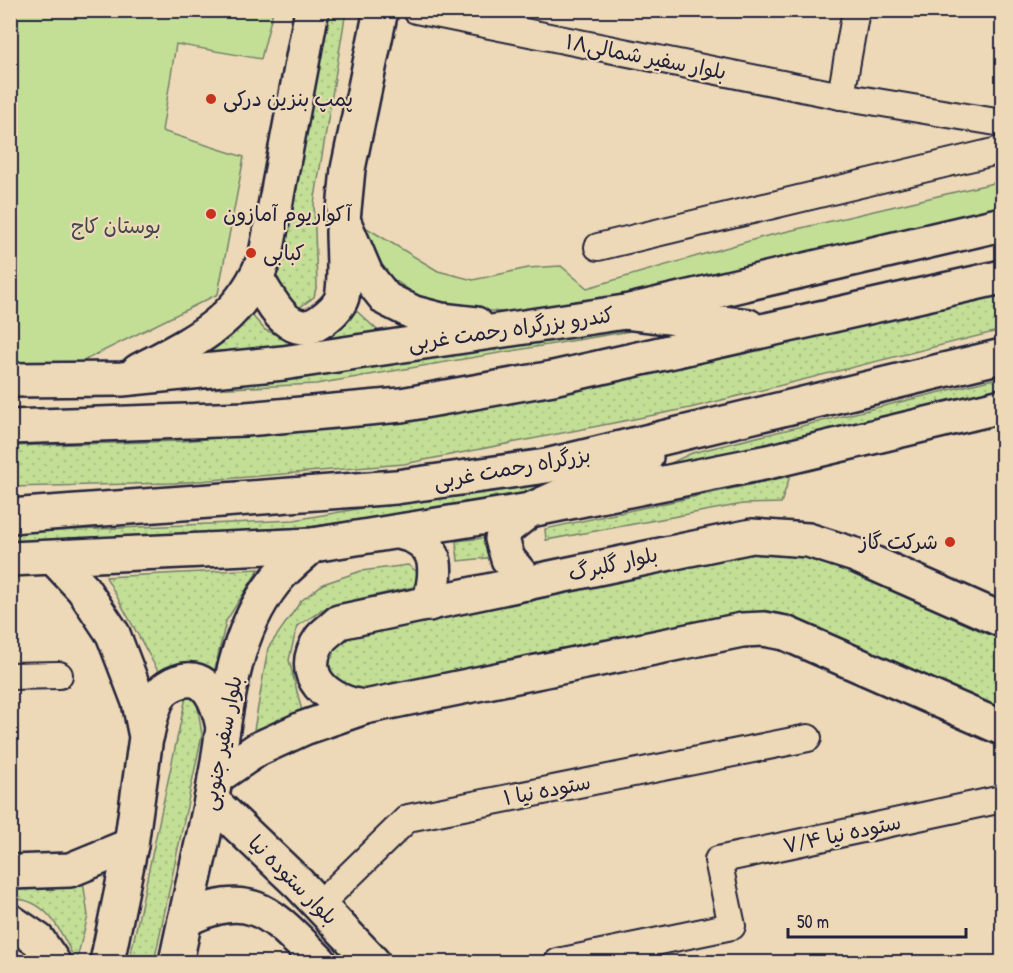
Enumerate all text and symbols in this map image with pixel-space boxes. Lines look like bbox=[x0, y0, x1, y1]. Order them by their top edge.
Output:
street label: بلوار سفیر شمالی۱۸ bbox=[563, 27, 729, 86]
place label: پمپ بنزین درکی bbox=[223, 84, 353, 113]
marker: پمپ بنزین درکی bbox=[204, 92, 218, 106]
place label: آکواریوم آمازون bbox=[223, 199, 352, 230]
marker: آکواریوم آمازون bbox=[204, 207, 218, 221]
park label: بوستان کاج bbox=[71, 211, 161, 240]
place label: کبابی bbox=[263, 238, 305, 267]
marker: کبابی bbox=[244, 246, 258, 260]
street label: کندرو بزرگراه رحمت غربی bbox=[406, 300, 616, 357]
street label: بزرگراه رحمت غربی bbox=[431, 439, 593, 496]
place label: شرکت گاز bbox=[857, 527, 938, 556]
marker: شرکت گاز bbox=[943, 535, 957, 549]
street label: بلوار گلبرگ bbox=[565, 539, 661, 588]
street label: بلوار سفیر جنوبی bbox=[194, 673, 249, 813]
street label: ستوده نیا ۱ bbox=[501, 767, 593, 812]
street label: ستوده نیا ۷/۴ bbox=[780, 807, 904, 860]
street label: بلوار ستوده نیا bbox=[242, 828, 345, 931]
scale bar bbox=[788, 901, 966, 939]
text: 50 m bbox=[797, 909, 829, 934]

